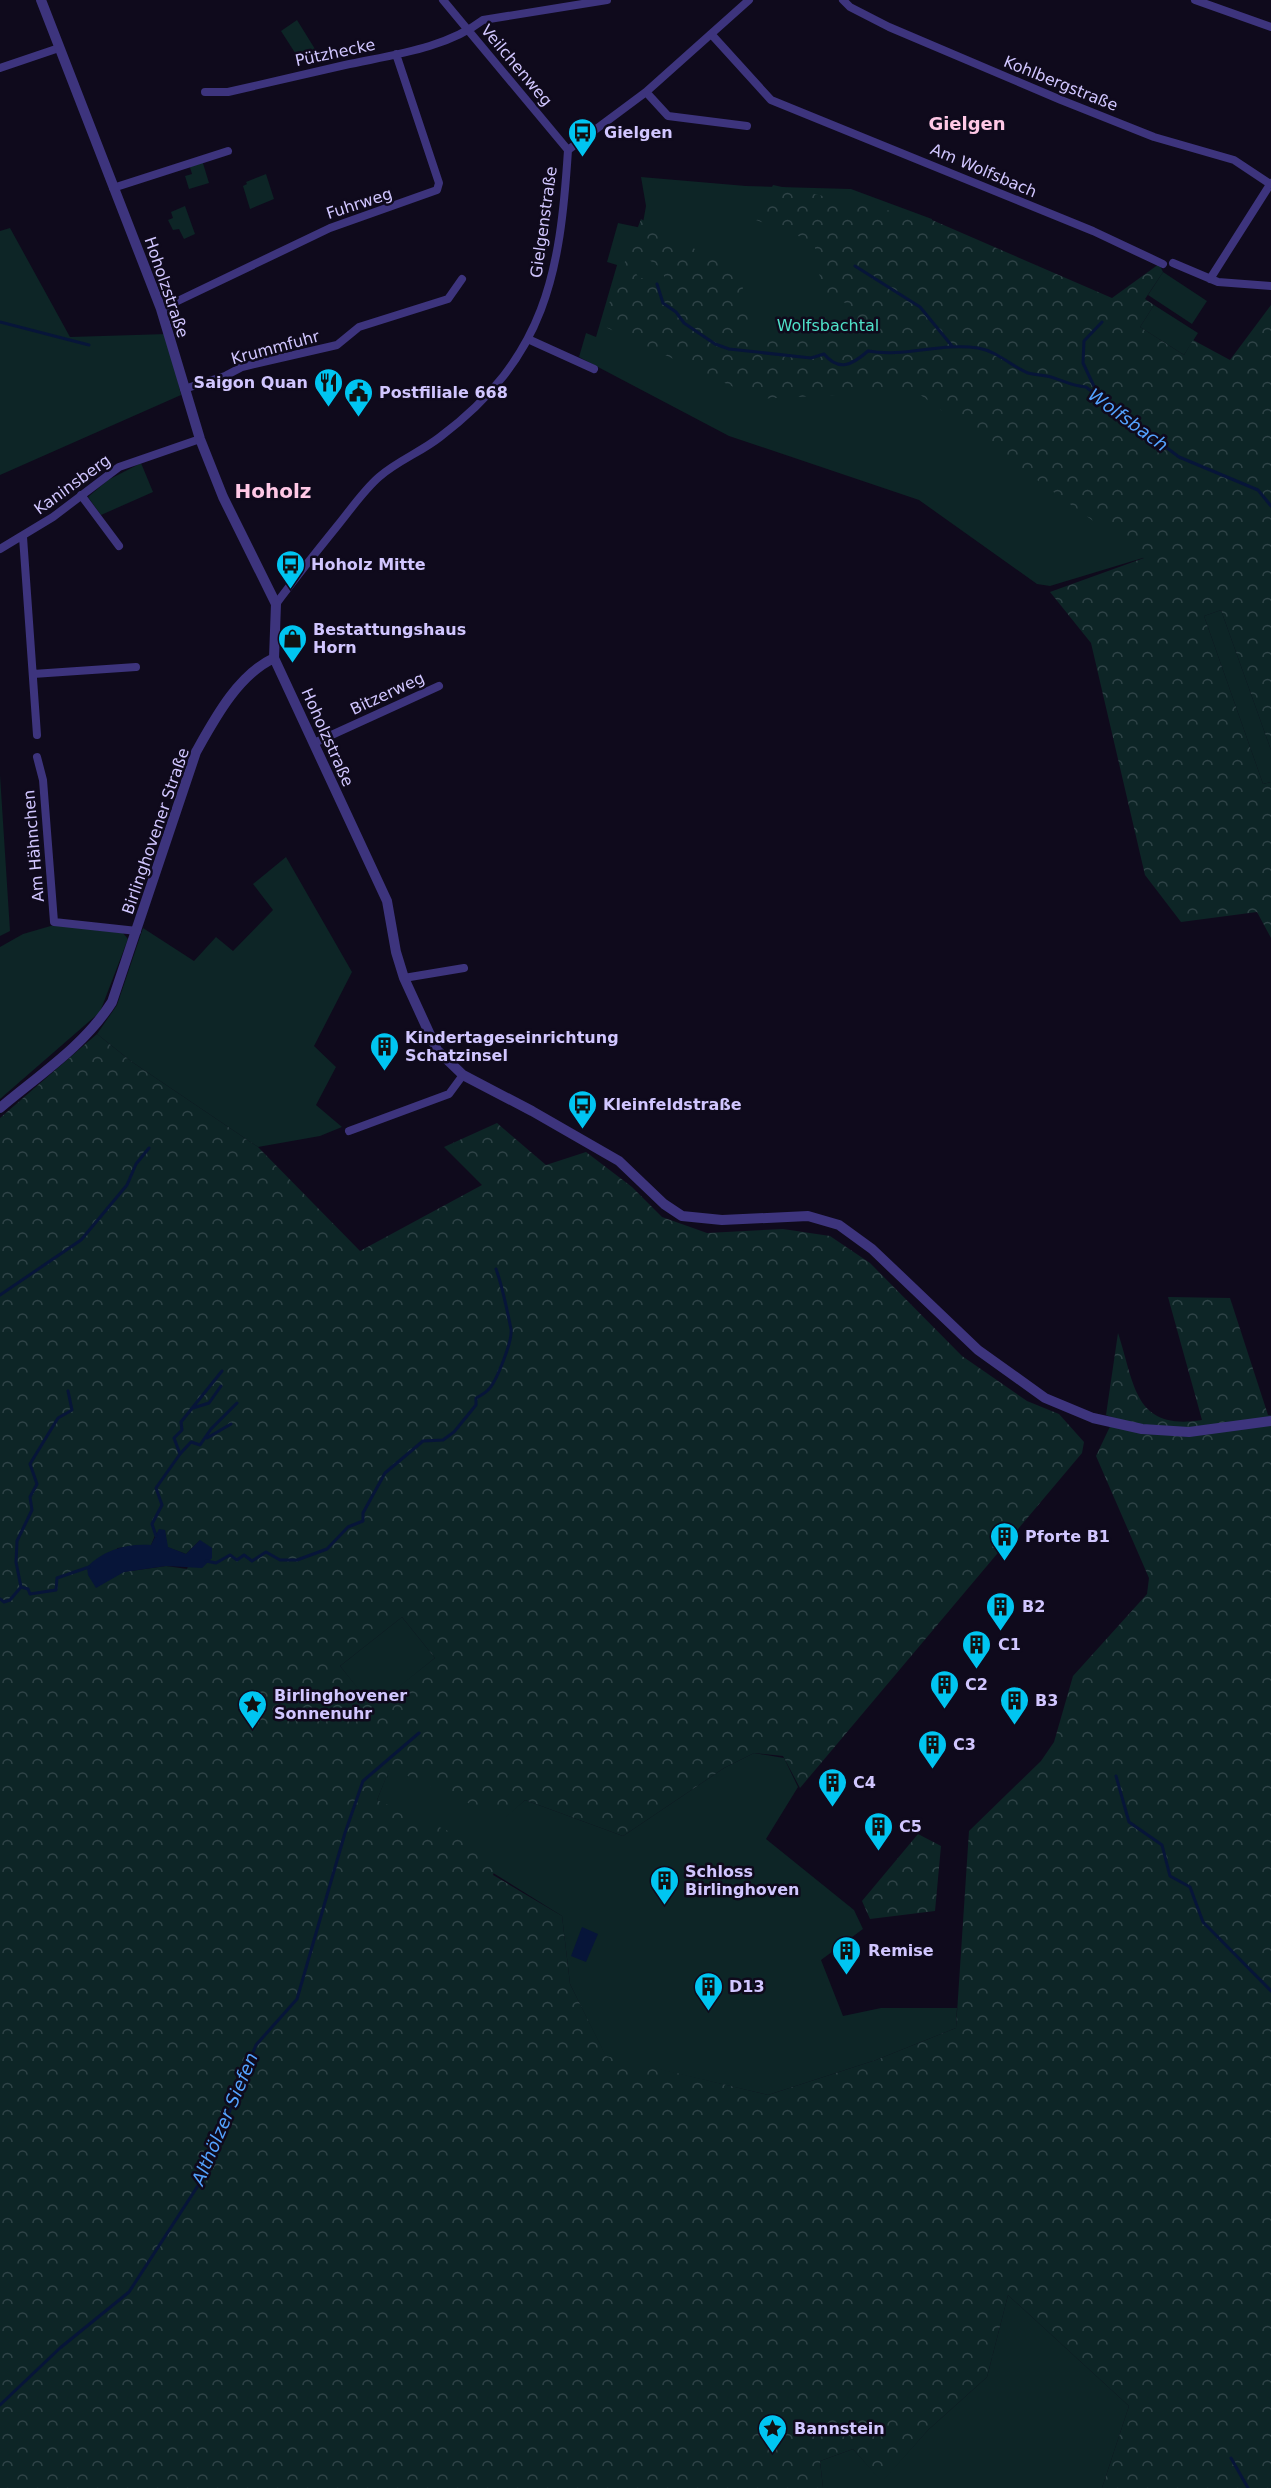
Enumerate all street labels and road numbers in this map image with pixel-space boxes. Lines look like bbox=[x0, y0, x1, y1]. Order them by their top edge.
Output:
street label: Veilchenweg bbox=[477, 21, 556, 110]
street label: Pützhecke bbox=[293, 35, 377, 70]
street label: Kohlbergstraße bbox=[1001, 52, 1121, 115]
street label: Am Wolfsbach bbox=[928, 140, 1040, 201]
street label: Gielgenstraße bbox=[526, 165, 561, 279]
street label: Fuhrweg bbox=[324, 184, 395, 223]
street label: Hoholzstraße bbox=[140, 234, 193, 340]
street label: Krummfuhr bbox=[229, 326, 322, 368]
street label: Kaninsberg bbox=[30, 450, 114, 518]
street label: Bitzerweg bbox=[347, 668, 427, 719]
street label: Hoholzstraße bbox=[297, 685, 358, 789]
street label: Birlinghovener Straße bbox=[118, 745, 193, 917]
street label: Am Hähnchen bbox=[19, 789, 48, 903]

